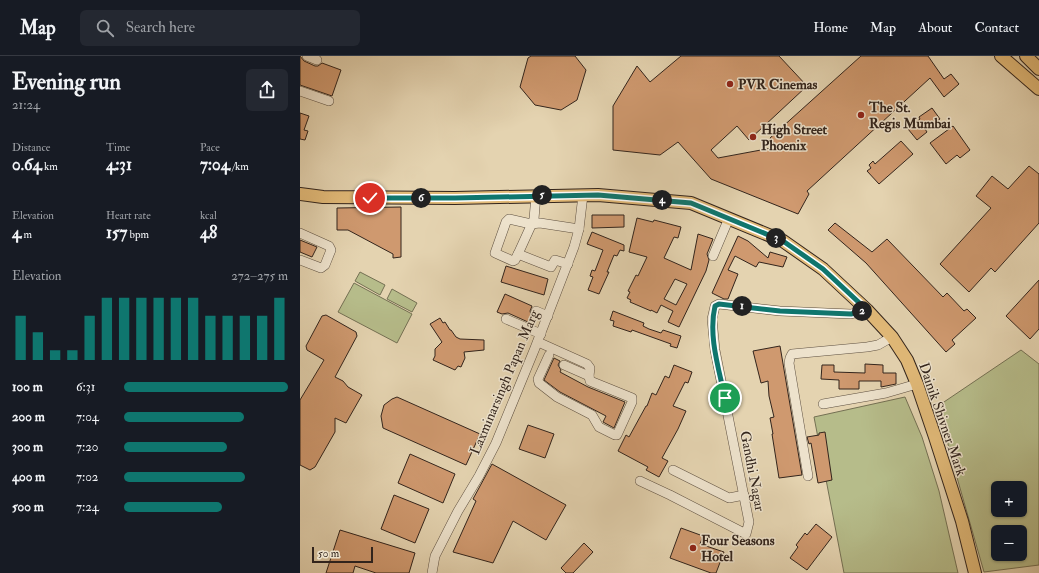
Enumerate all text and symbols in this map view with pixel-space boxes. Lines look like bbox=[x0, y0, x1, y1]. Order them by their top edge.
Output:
search box bbox=[80, 10, 360, 46]
text: Map bbox=[20, 16, 56, 40]
icon: search bbox=[94, 17, 116, 39]
text: Search here bbox=[126, 18, 195, 37]
text: Home bbox=[813, 19, 848, 36]
text: Map bbox=[870, 19, 896, 36]
text: About bbox=[918, 19, 952, 36]
text: Contact bbox=[974, 19, 1019, 36]
text: Evening run bbox=[12, 68, 121, 96]
button: share bbox=[246, 69, 288, 111]
place label: PVR Cinemas bbox=[738, 76, 818, 93]
marker: PVR Cinemas bbox=[725, 79, 735, 89]
text: 21:24 bbox=[12, 97, 40, 113]
place label: The St. Regis Mumbai bbox=[868, 99, 951, 133]
marker: The St. Regis Mumbai bbox=[856, 110, 866, 120]
place label: High Street Phoenix bbox=[761, 121, 828, 154]
marker: High Street Phoenix bbox=[748, 132, 758, 142]
text: Distance bbox=[12, 141, 50, 154]
text: Time bbox=[106, 141, 130, 154]
text: Pace bbox=[200, 141, 220, 154]
text: 0.64 bbox=[12, 154, 42, 175]
text: 4:31 bbox=[106, 154, 132, 175]
text: 7:04 bbox=[200, 154, 230, 175]
text: km bbox=[42, 160, 58, 173]
text: /km bbox=[230, 160, 249, 173]
pin bbox=[353, 181, 387, 215]
pin: 5 bbox=[532, 185, 552, 205]
icon: check bbox=[359, 187, 381, 209]
pin: 6 bbox=[411, 188, 431, 208]
text: 5 bbox=[540, 188, 544, 201]
pin: 4 bbox=[652, 190, 672, 210]
text: 6 bbox=[418, 191, 424, 204]
text: 4 bbox=[659, 193, 665, 206]
text: Elevation bbox=[12, 209, 54, 222]
text: Heart rate bbox=[106, 209, 151, 222]
text: kcal bbox=[200, 209, 217, 222]
text: 4 bbox=[12, 222, 21, 243]
text: 157 bbox=[106, 222, 127, 243]
text: 48 bbox=[200, 222, 217, 243]
text: m bbox=[21, 228, 32, 241]
text: bpm bbox=[127, 228, 149, 241]
pin: 3 bbox=[766, 228, 786, 248]
text: 3 bbox=[774, 231, 778, 244]
text: Elevation bbox=[12, 268, 62, 284]
text: 272–275 m bbox=[231, 268, 288, 284]
pin: 1 bbox=[732, 296, 752, 316]
text: 1 bbox=[740, 299, 744, 312]
pin: 2 bbox=[852, 301, 872, 321]
text: 2 bbox=[859, 304, 865, 317]
street label: Laxminarsingh Papan Marg bbox=[466, 306, 544, 458]
street label: Dainik Shivner Mark bbox=[915, 360, 970, 478]
text: 100 m bbox=[12, 379, 43, 395]
text: 6:31 bbox=[76, 379, 95, 395]
pin bbox=[708, 381, 742, 415]
icon: arrive bbox=[714, 387, 736, 409]
text: 200 m bbox=[12, 409, 45, 425]
text: 7:04 bbox=[76, 409, 99, 425]
street label: Gandhi Nagar bbox=[736, 430, 769, 513]
text: 300 m bbox=[12, 439, 43, 455]
text: 7:20 bbox=[76, 439, 98, 455]
text: 400 m bbox=[12, 469, 45, 485]
text: 7:02 bbox=[76, 469, 98, 485]
map controls bbox=[991, 481, 1027, 561]
button: + bbox=[991, 481, 1027, 517]
text: 500 m bbox=[12, 499, 44, 515]
text: 7:24 bbox=[76, 499, 99, 515]
button: − bbox=[991, 525, 1027, 561]
place label: Four Seasons Hotel bbox=[701, 532, 775, 565]
marker: Four Seasons Hotel bbox=[688, 543, 698, 553]
scale bar bbox=[312, 545, 373, 564]
text: 50 m bbox=[318, 547, 339, 560]

